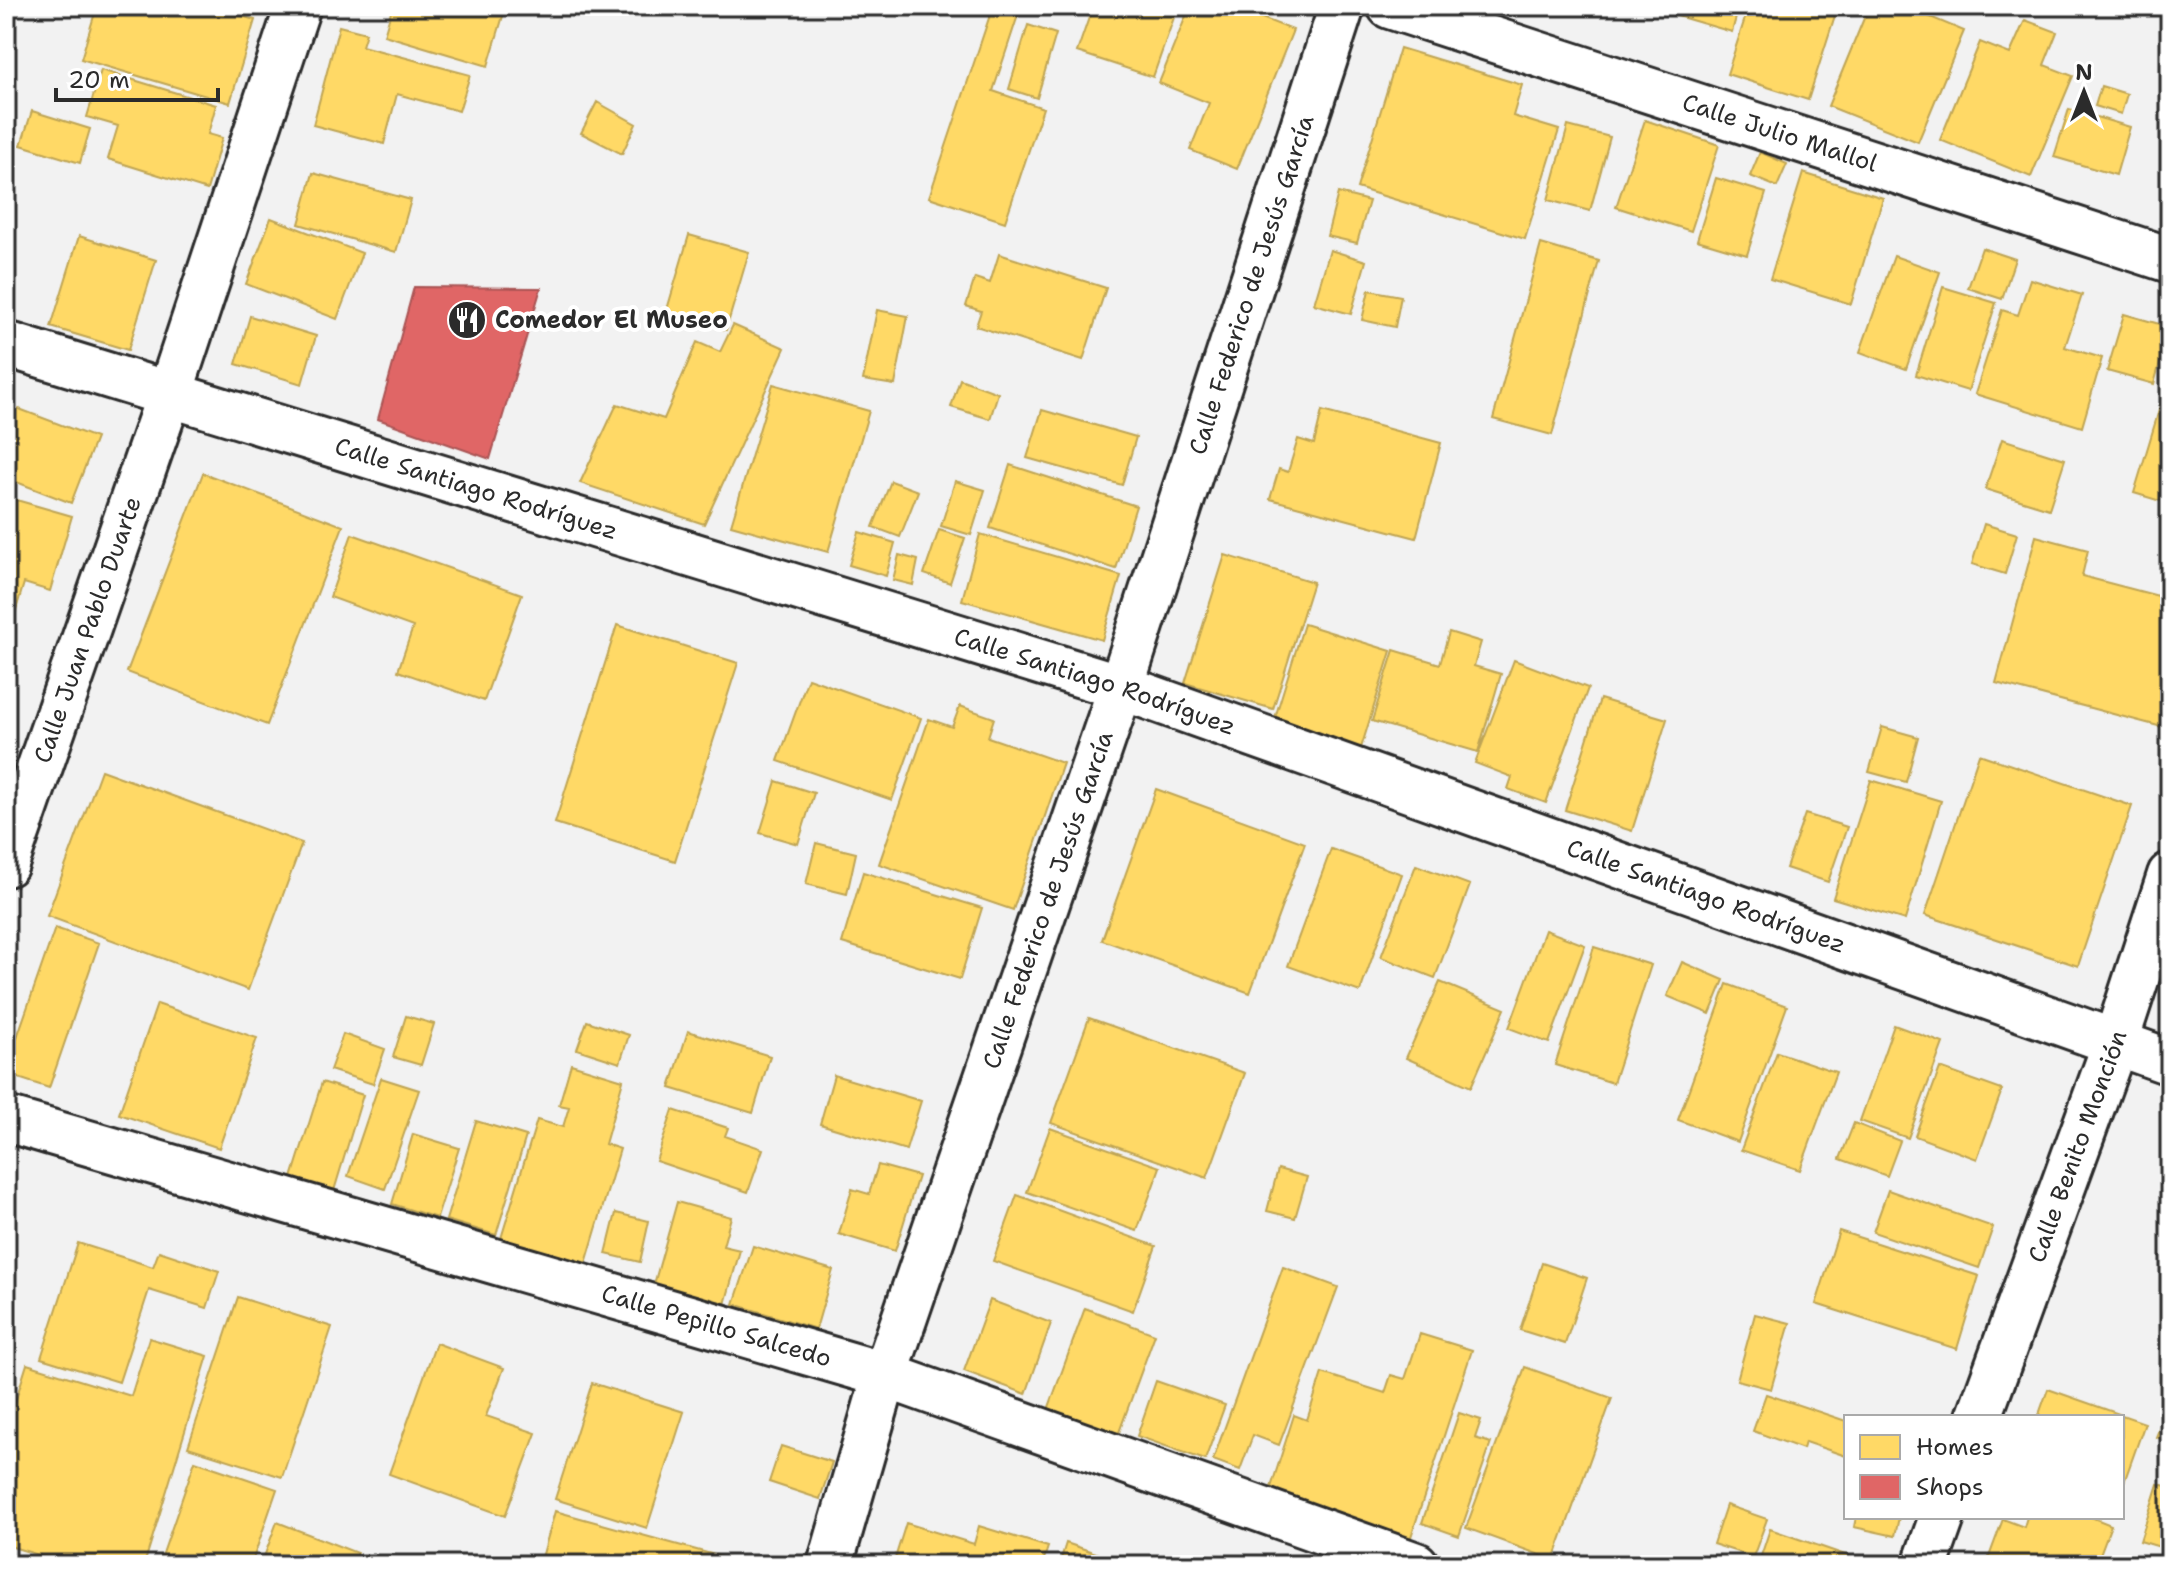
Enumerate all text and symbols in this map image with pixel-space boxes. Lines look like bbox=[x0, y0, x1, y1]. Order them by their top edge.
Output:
scale bar bbox=[56, 52, 218, 102]
north arrow bbox=[2044, 52, 2124, 132]
text: N bbox=[2075, 58, 2093, 87]
text: 20 m bbox=[68, 64, 130, 96]
street label: Calle Julio Mallol bbox=[1678, 86, 1882, 180]
street label: Calle Federico de Jesús García bbox=[1181, 111, 1322, 459]
restaurant icon: Comedor El Museo bbox=[446, 299, 488, 341]
place label: Comedor El Museo bbox=[495, 304, 728, 336]
street label: Calle Santiago Rodríguez bbox=[331, 430, 622, 547]
street label: Calle Juan Pablo Duarte bbox=[26, 492, 149, 767]
street label: Calle Santiago Rodríguez bbox=[950, 621, 1240, 743]
street label: Calle Federico de Jesús García bbox=[975, 727, 1121, 1073]
street label: Calle Santiago Rodríguez bbox=[1562, 832, 1850, 961]
street label: Calle Benito Monción bbox=[2021, 1026, 2134, 1267]
street label: Calle Pepillo Salcedo bbox=[598, 1277, 835, 1375]
legend bbox=[1844, 1415, 2124, 1519]
text: Homes bbox=[1916, 1431, 1994, 1463]
text: Shops bbox=[1916, 1471, 1984, 1503]

